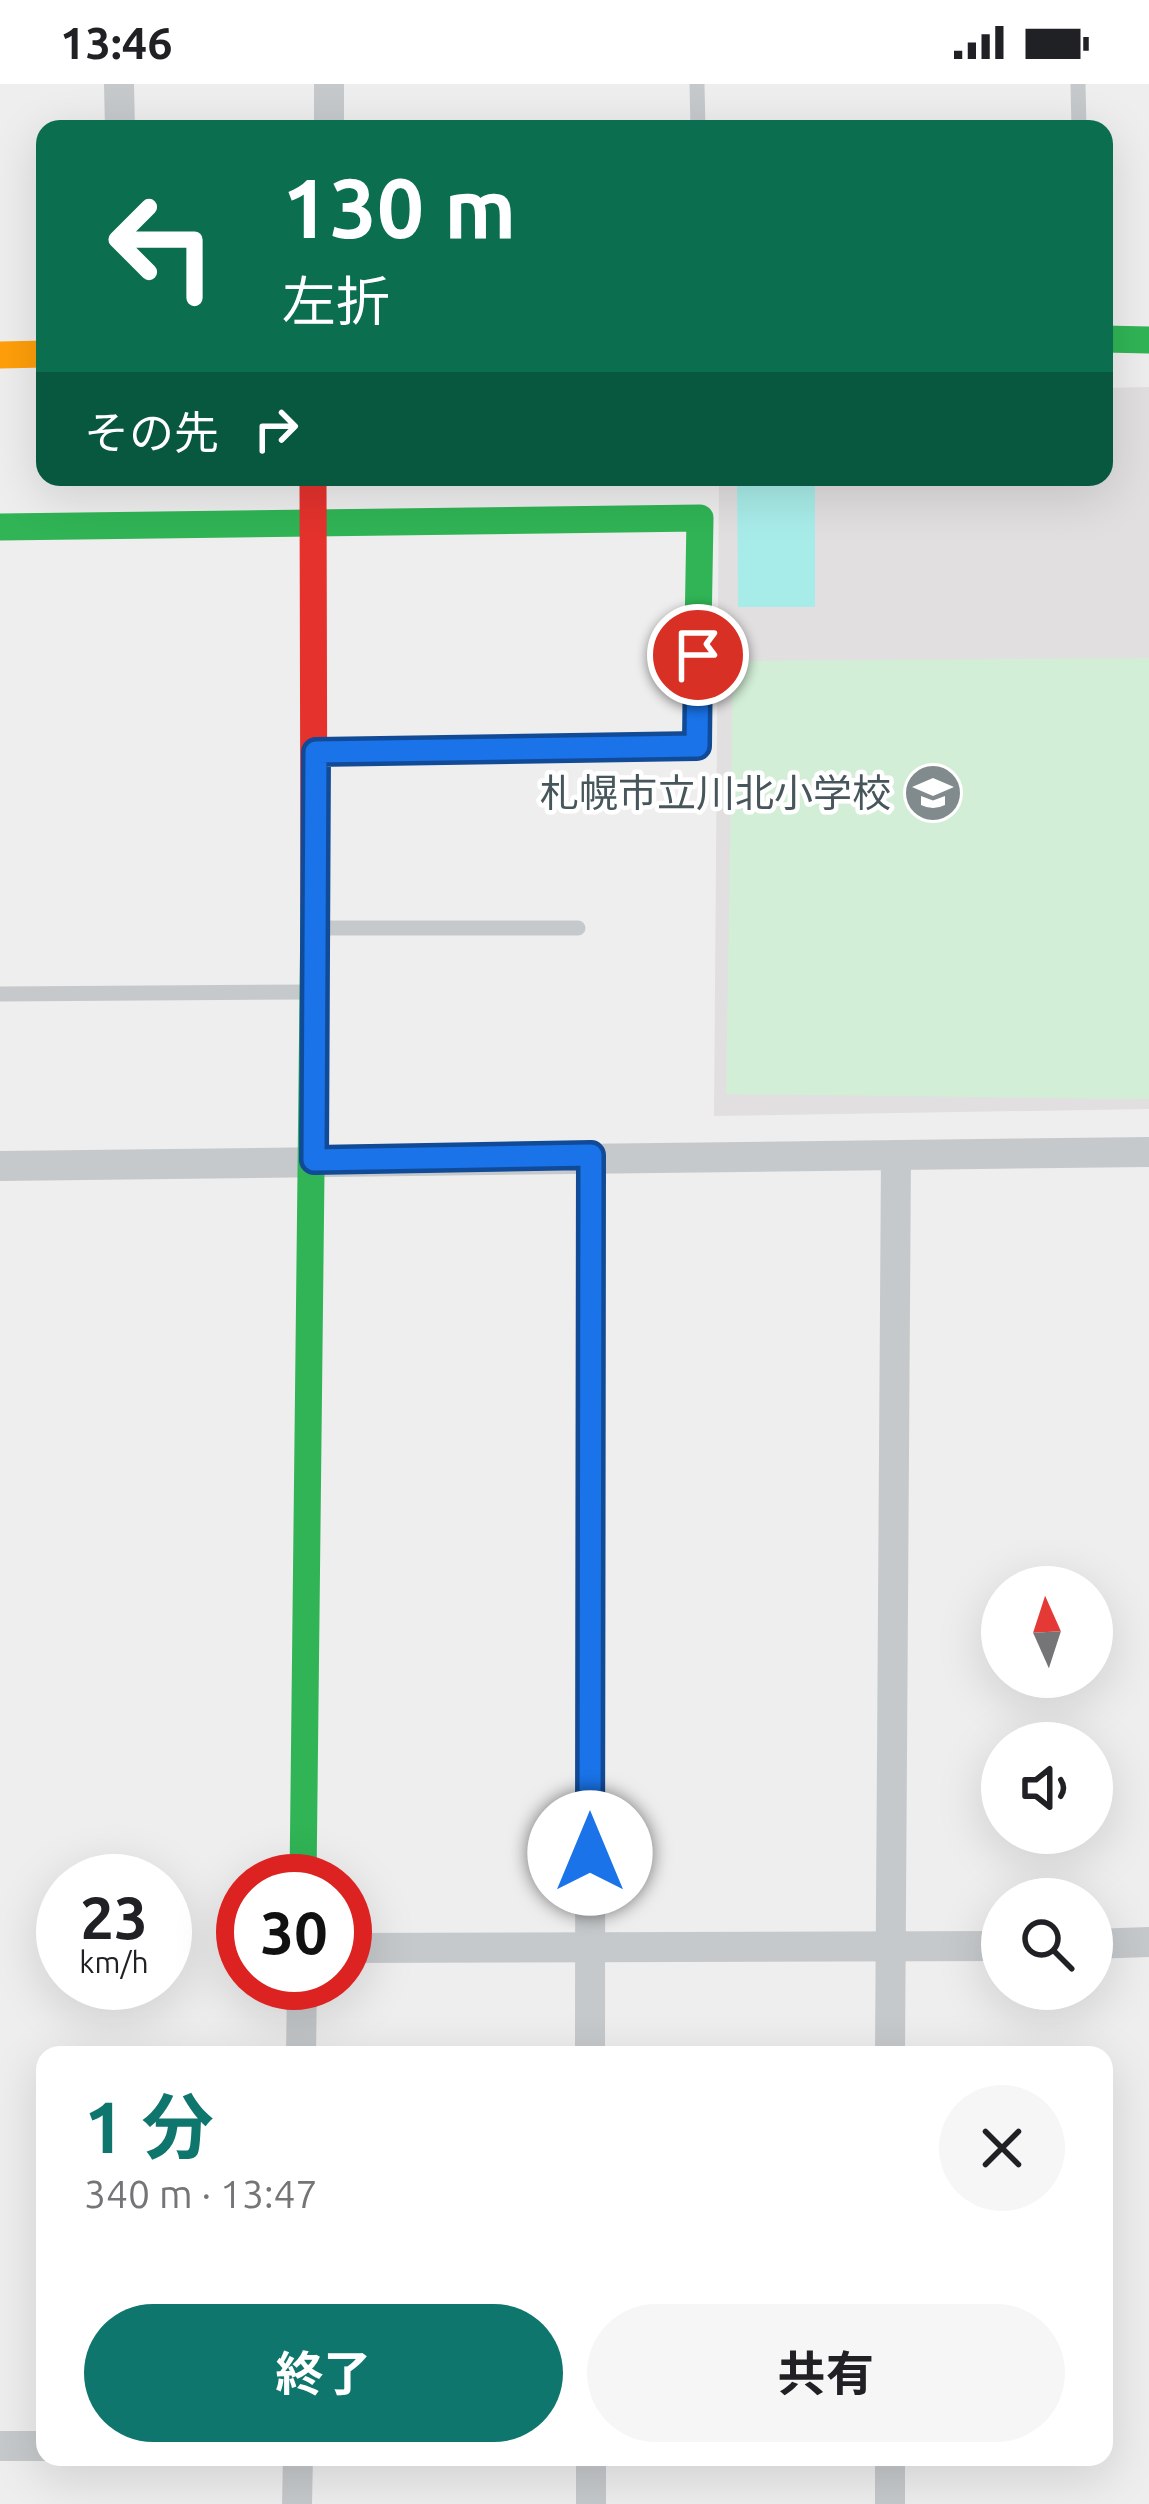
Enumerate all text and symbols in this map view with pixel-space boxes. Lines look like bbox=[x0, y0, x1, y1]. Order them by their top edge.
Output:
text: 13:46 bbox=[60, 17, 173, 68]
text: 130 m bbox=[282, 160, 516, 254]
icon: left bbox=[84, 168, 240, 324]
text: 左折 bbox=[282, 271, 390, 331]
icon: right bbox=[243, 396, 309, 462]
text: その先 bbox=[84, 407, 219, 458]
pin bbox=[647, 604, 749, 706]
icon: arrive bbox=[665, 622, 731, 688]
school or university icon: 札幌市立川北小学校 bbox=[902, 762, 964, 824]
place label: 札幌市立川北小学校 bbox=[540, 771, 891, 814]
north arrow bbox=[981, 1566, 1113, 1698]
map controls bbox=[981, 1566, 1113, 2010]
button: sound bbox=[981, 1722, 1113, 1854]
position arrow bbox=[527, 1790, 653, 1916]
speed limit sign: 30 bbox=[216, 1854, 372, 2010]
button: search bbox=[981, 1878, 1113, 2010]
text: 23 bbox=[80, 1883, 148, 1950]
text: km/h bbox=[79, 1945, 149, 1979]
button: close bbox=[939, 2085, 1065, 2211]
text: 1 分 bbox=[84, 2086, 214, 2167]
text: 340 m · 13:47 bbox=[84, 2172, 318, 2215]
button: 終了 bbox=[84, 2304, 563, 2442]
button: 共有 bbox=[587, 2304, 1065, 2442]

